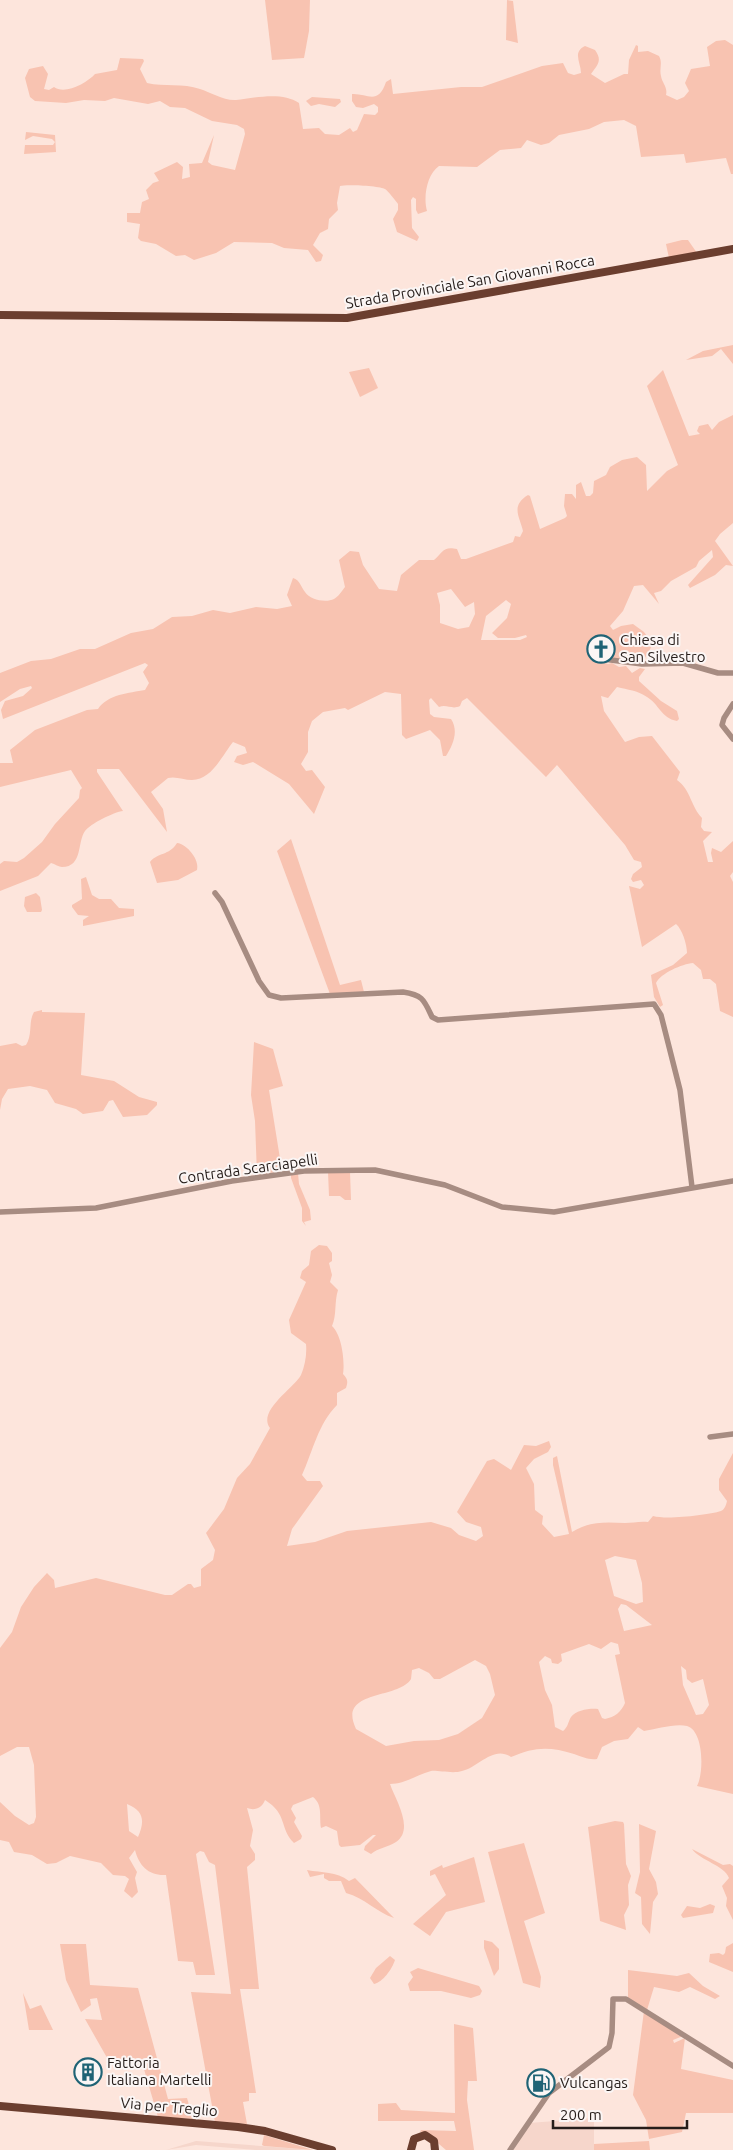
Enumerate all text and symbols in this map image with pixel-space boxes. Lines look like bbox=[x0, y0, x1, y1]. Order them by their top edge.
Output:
street label: Strada Provinciale San Giovanni Rocca bbox=[344, 251, 596, 312]
place label: Chiesa di San Silvestro bbox=[620, 631, 705, 665]
church icon: Chiesa di San Silvestro bbox=[586, 634, 616, 664]
street label: Contrada Scarciapelli bbox=[177, 1150, 319, 1187]
place label: Fattoria Italiana Martelli bbox=[107, 2054, 212, 2088]
building icon: Fattoria Italiana Martelli bbox=[73, 2057, 103, 2087]
fuel station icon: Vulcangas bbox=[526, 2068, 556, 2098]
place label: Vulcangas bbox=[560, 2074, 628, 2091]
street label: Via per Treglio bbox=[120, 2094, 218, 2119]
scale bar bbox=[553, 2098, 687, 2130]
text: 200 m bbox=[560, 2106, 602, 2123]

